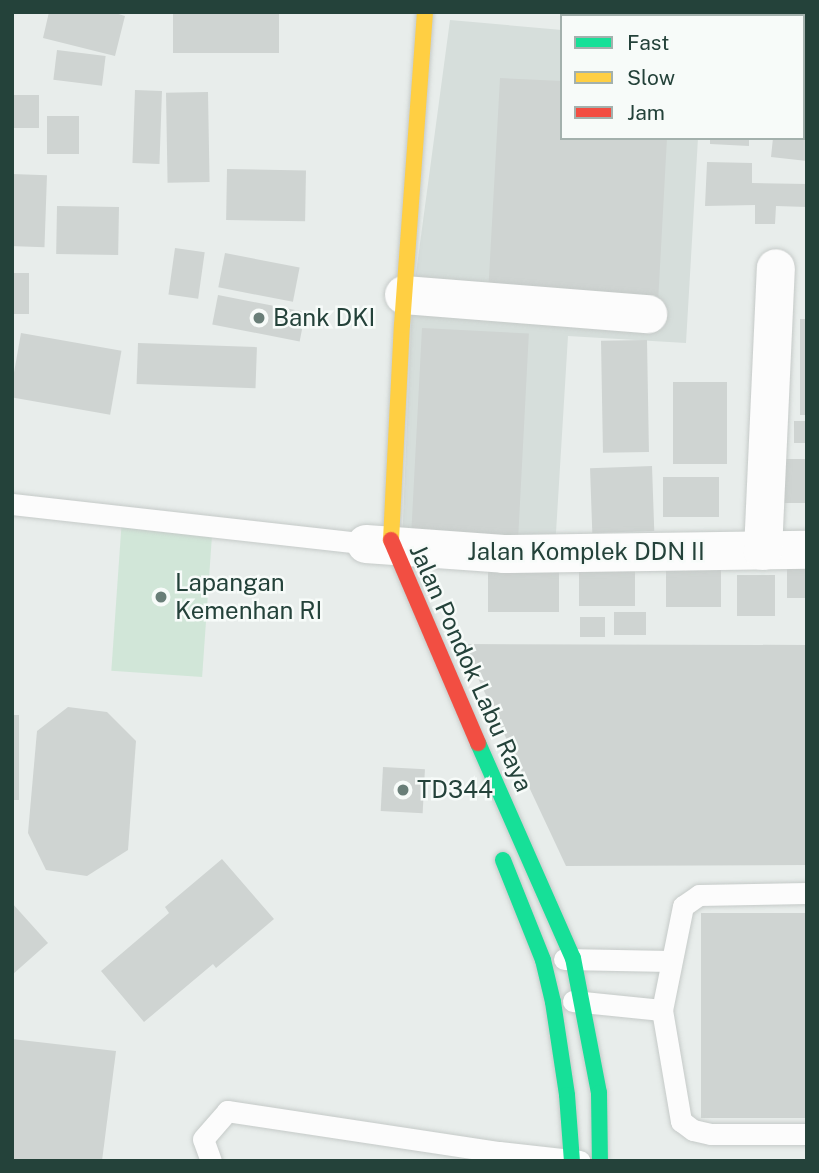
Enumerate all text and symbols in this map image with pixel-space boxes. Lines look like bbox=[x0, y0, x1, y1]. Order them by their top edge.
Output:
legend bbox=[560, 14, 805, 140]
text: Fast bbox=[627, 30, 669, 55]
text: Slow bbox=[627, 65, 675, 90]
text: Jam bbox=[627, 100, 665, 125]
place label: Bank DKI bbox=[273, 304, 375, 332]
marker: Bank DKI bbox=[251, 310, 267, 326]
street label: Jalan Komplek DDN II bbox=[467, 538, 705, 566]
street label: Jalan Pondok Labu Raya bbox=[403, 540, 539, 796]
place label: Lapangan Kemenhan RI bbox=[175, 569, 322, 625]
marker: Lapangan Kemenhan RI bbox=[153, 589, 169, 605]
place label: TD344 bbox=[417, 776, 493, 804]
marker: TD344 bbox=[395, 782, 411, 798]

